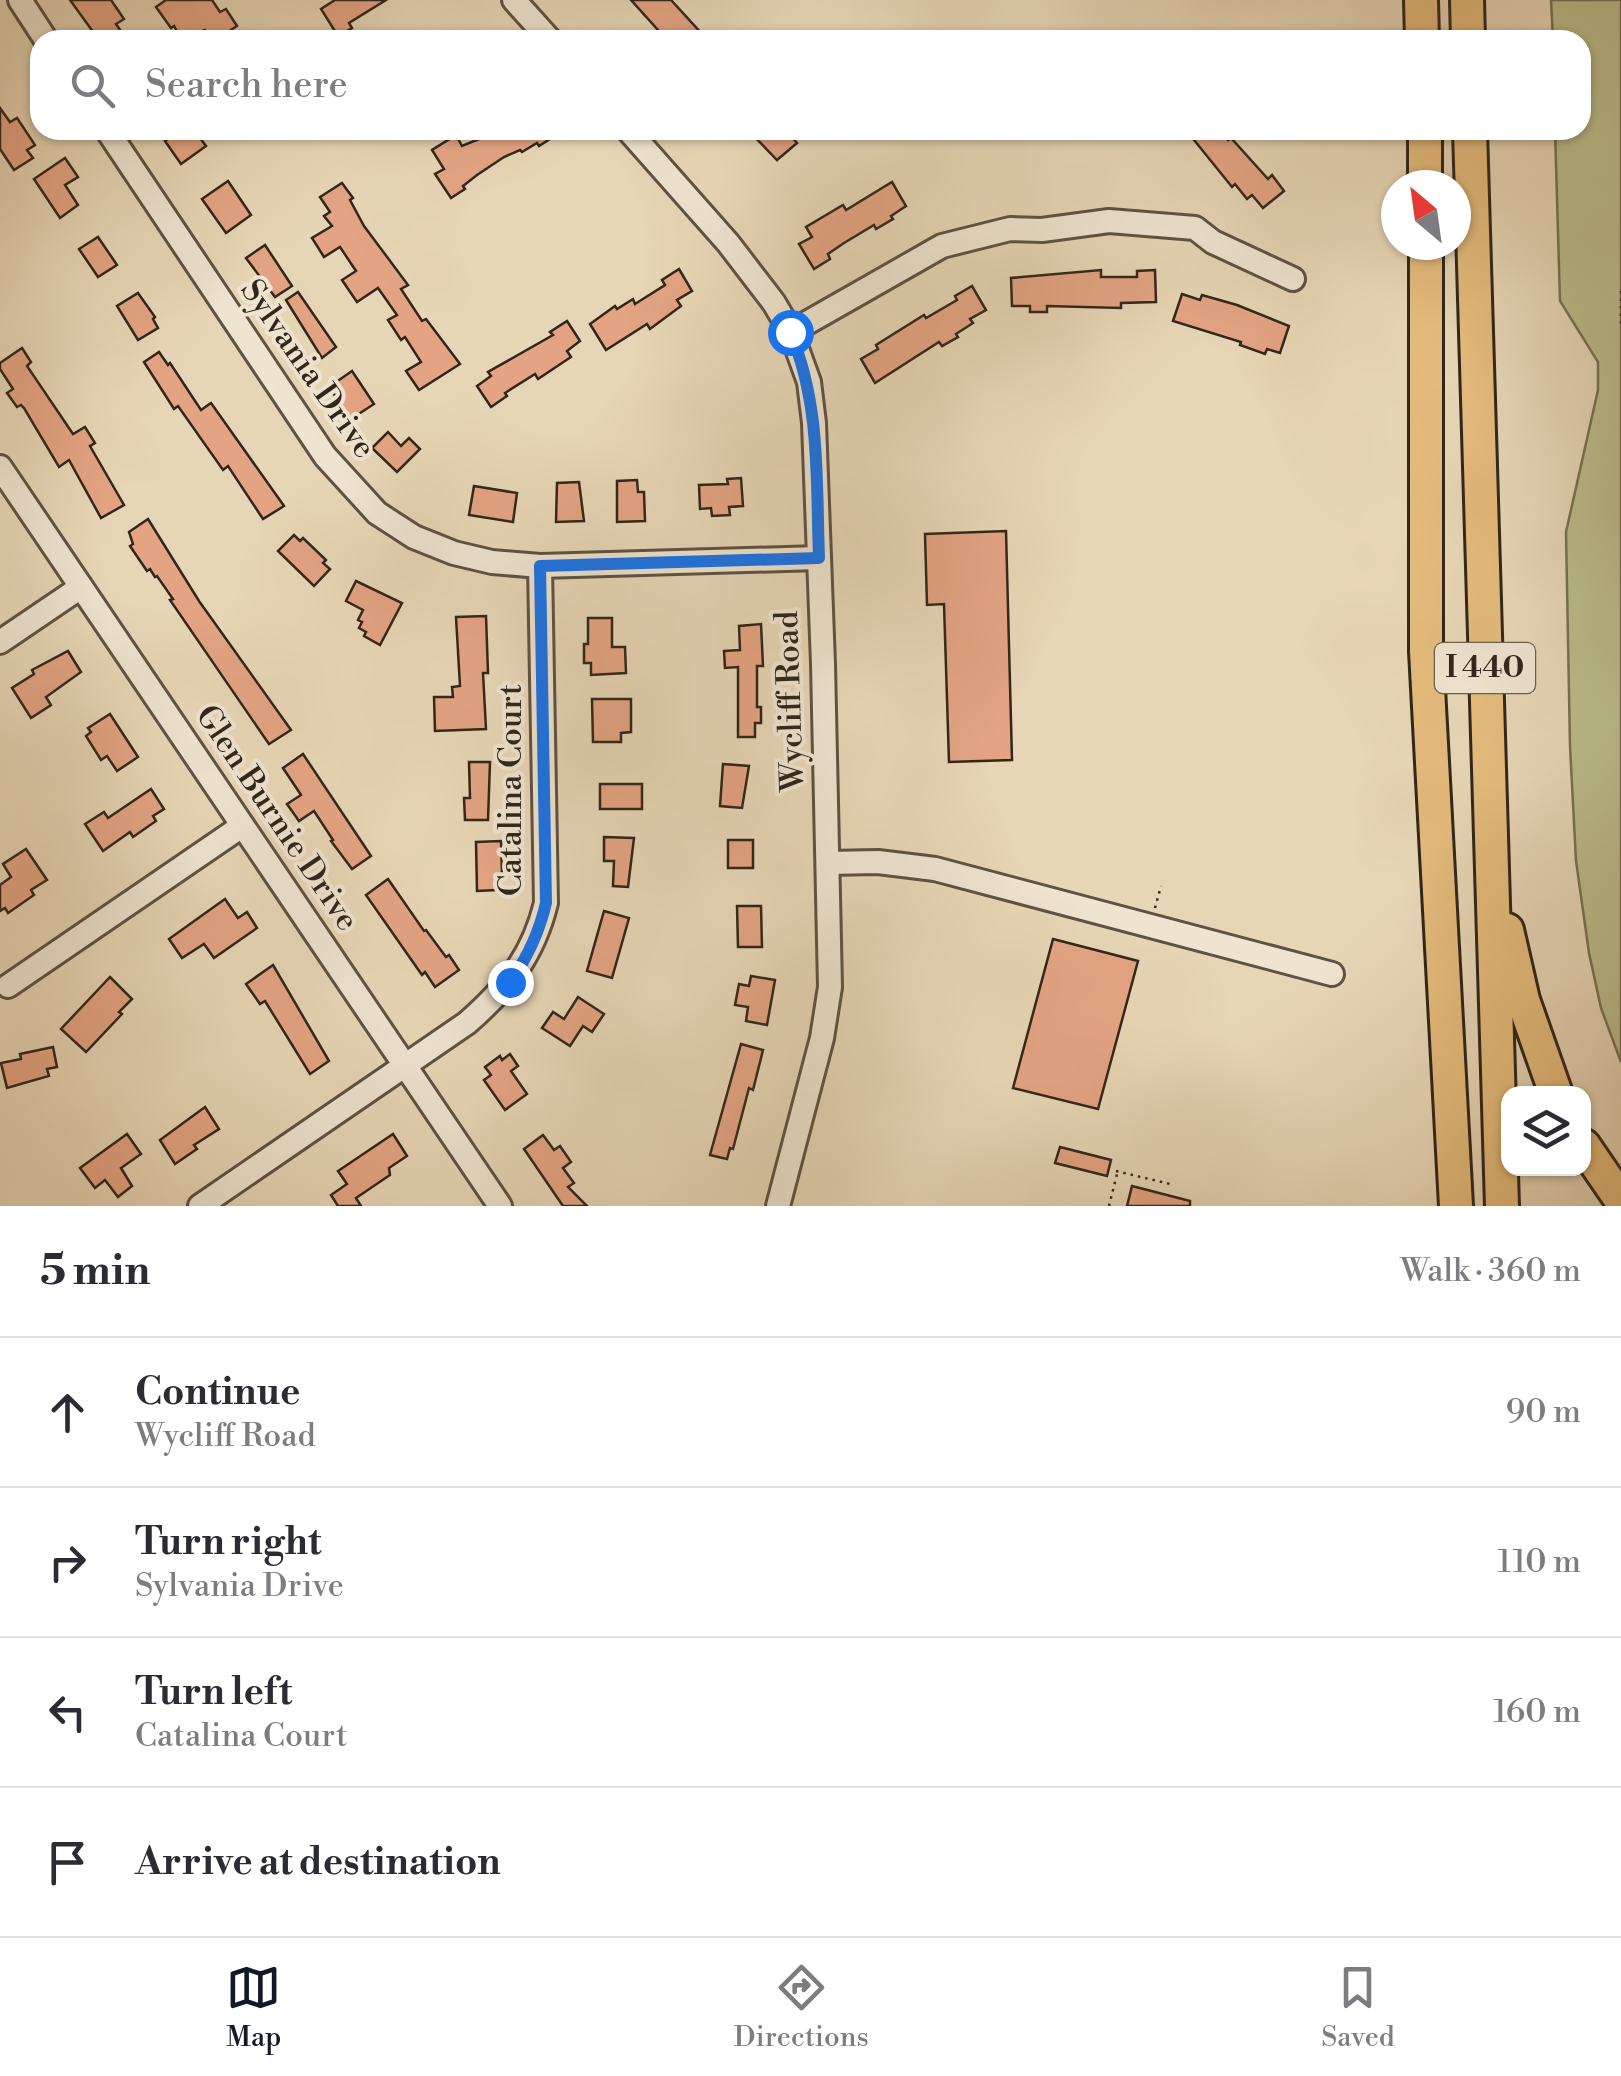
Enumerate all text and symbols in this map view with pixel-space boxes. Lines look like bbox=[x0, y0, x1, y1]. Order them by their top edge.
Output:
search box bbox=[30, 30, 1591, 140]
icon: search bbox=[65, 58, 120, 113]
text: Search here bbox=[145, 62, 348, 109]
north arrow bbox=[1381, 170, 1471, 260]
street label: Sylvania Drive bbox=[232, 272, 384, 466]
route start bbox=[768, 310, 814, 356]
street label: Wycliff Road bbox=[767, 610, 813, 793]
road number: I 440 bbox=[1435, 643, 1535, 693]
street label: Catalina Court bbox=[491, 684, 531, 896]
street label: Glen Burnie Drive bbox=[187, 697, 367, 939]
route end bbox=[488, 960, 534, 1006]
map controls bbox=[1501, 1086, 1591, 1176]
button: layers bbox=[1501, 1086, 1591, 1176]
text: 5 min bbox=[40, 1245, 150, 1298]
text: Walk · 360 m bbox=[1400, 1251, 1581, 1291]
text: Continue bbox=[135, 1369, 300, 1416]
icon: ahead bbox=[40, 1385, 95, 1440]
text: 90 m bbox=[1506, 1392, 1581, 1432]
text: Wycliff Road bbox=[135, 1416, 316, 1456]
text: Turn right bbox=[135, 1519, 321, 1566]
icon: right bbox=[40, 1535, 95, 1590]
text: 110 m bbox=[1498, 1542, 1581, 1582]
text: Sylvania Drive bbox=[135, 1566, 344, 1606]
text: Turn left bbox=[135, 1669, 292, 1716]
icon: left bbox=[40, 1685, 95, 1740]
text: 160 m bbox=[1493, 1692, 1581, 1732]
text: Catalina Court bbox=[135, 1716, 347, 1756]
icon: arrive bbox=[40, 1835, 95, 1890]
text: Arrive at destination bbox=[135, 1839, 501, 1886]
tab: Map bbox=[226, 1960, 281, 2055]
tab: Directions bbox=[734, 1960, 869, 2055]
tab: Saved bbox=[1321, 1960, 1395, 2055]

